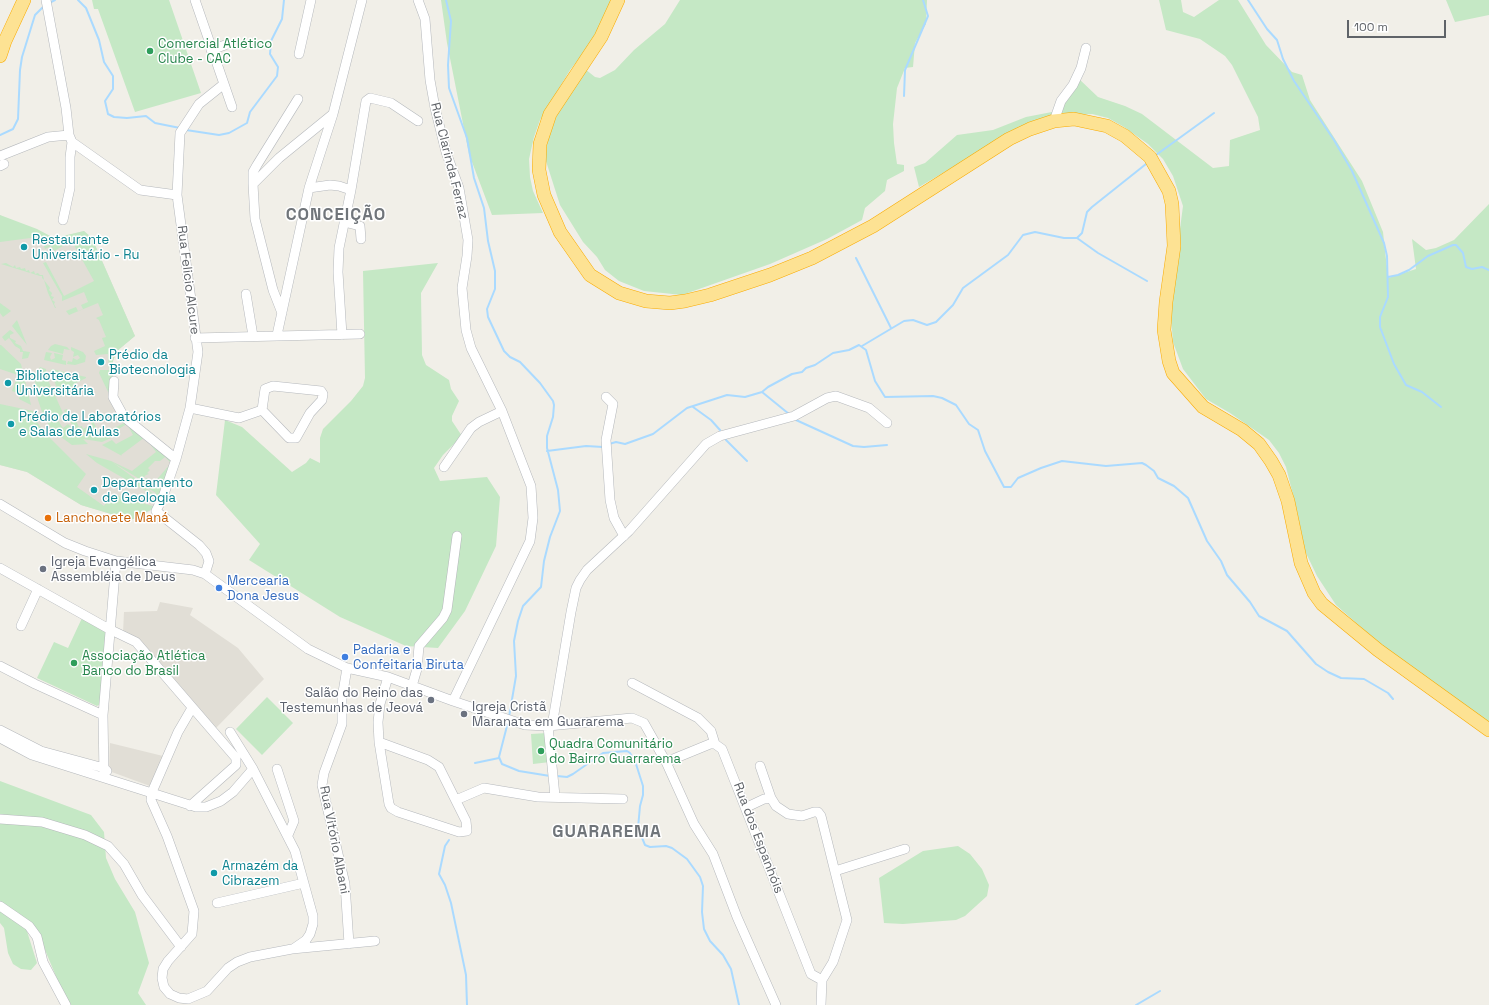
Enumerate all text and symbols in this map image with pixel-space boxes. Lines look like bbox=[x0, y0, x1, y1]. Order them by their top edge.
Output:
scale bar bbox=[1349, 12, 1448, 38]
text: 100 m bbox=[1354, 19, 1388, 35]
place label: Comercial Atlético Clube - CAC bbox=[158, 36, 272, 67]
marker: Comercial Atlético Clube - CAC bbox=[145, 46, 155, 56]
street label: Rua Clarinda Ferraz bbox=[427, 101, 471, 221]
district label: CONCEIÇÃO bbox=[286, 205, 386, 225]
street label: Rua Felicio Alcure bbox=[174, 225, 202, 335]
place label: Restaurante Universitário - Ru bbox=[32, 232, 139, 263]
marker: Restaurante Universitário - Ru bbox=[19, 242, 29, 252]
place label: Prédio da Biotecnologia bbox=[109, 347, 196, 378]
marker: Prédio da Biotecnologia bbox=[96, 357, 106, 367]
place label: Biblioteca Universitária bbox=[16, 368, 94, 399]
marker: Biblioteca Universitária bbox=[3, 378, 13, 388]
place label: Prédio de Laboratórios e Salas de Aulas bbox=[19, 409, 161, 440]
marker: Prédio de Laboratórios e Salas de Aulas bbox=[6, 419, 16, 429]
place label: Departamento de Geologia bbox=[102, 475, 193, 506]
marker: Departamento de Geologia bbox=[89, 485, 99, 495]
place label: Lanchonete Maná bbox=[56, 510, 169, 526]
marker: Lanchonete Maná bbox=[43, 513, 53, 523]
place label: Igreja Evangélica Assembléia de Deus bbox=[51, 554, 176, 585]
marker: Igreja Evangélica Assembléia de Deus bbox=[38, 564, 48, 574]
place label: Mercearia Dona Jesus bbox=[227, 573, 299, 604]
marker: Mercearia Dona Jesus bbox=[214, 583, 224, 593]
place label: Padaria e Confeitaria Biruta bbox=[353, 642, 464, 673]
place label: Associação Atlética Banco do Brasil bbox=[82, 648, 206, 679]
marker: Padaria e Confeitaria Biruta bbox=[340, 652, 350, 662]
marker: Associação Atlética Banco do Brasil bbox=[69, 658, 79, 668]
place label: Salão do Reino das Testemunhas de Jeová bbox=[280, 685, 423, 716]
marker: Salão do Reino das Testemunhas de Jeová bbox=[426, 695, 436, 705]
place label: Igreja Cristã Maranata em Guararema bbox=[472, 699, 624, 730]
marker: Igreja Cristã Maranata em Guararema bbox=[459, 709, 469, 719]
place label: Quadra Comunitário do Bairro Guarrarema bbox=[549, 736, 681, 767]
marker: Quadra Comunitário do Bairro Guarrarema bbox=[536, 746, 546, 756]
street label: Rua dos Espanhóis bbox=[730, 780, 786, 896]
street label: Rua Vitório Albani bbox=[316, 785, 352, 895]
district label: GUARAREMA bbox=[552, 822, 662, 842]
place label: Armazém da Cibrazem bbox=[222, 858, 298, 889]
marker: Armazém da Cibrazem bbox=[209, 868, 219, 878]

